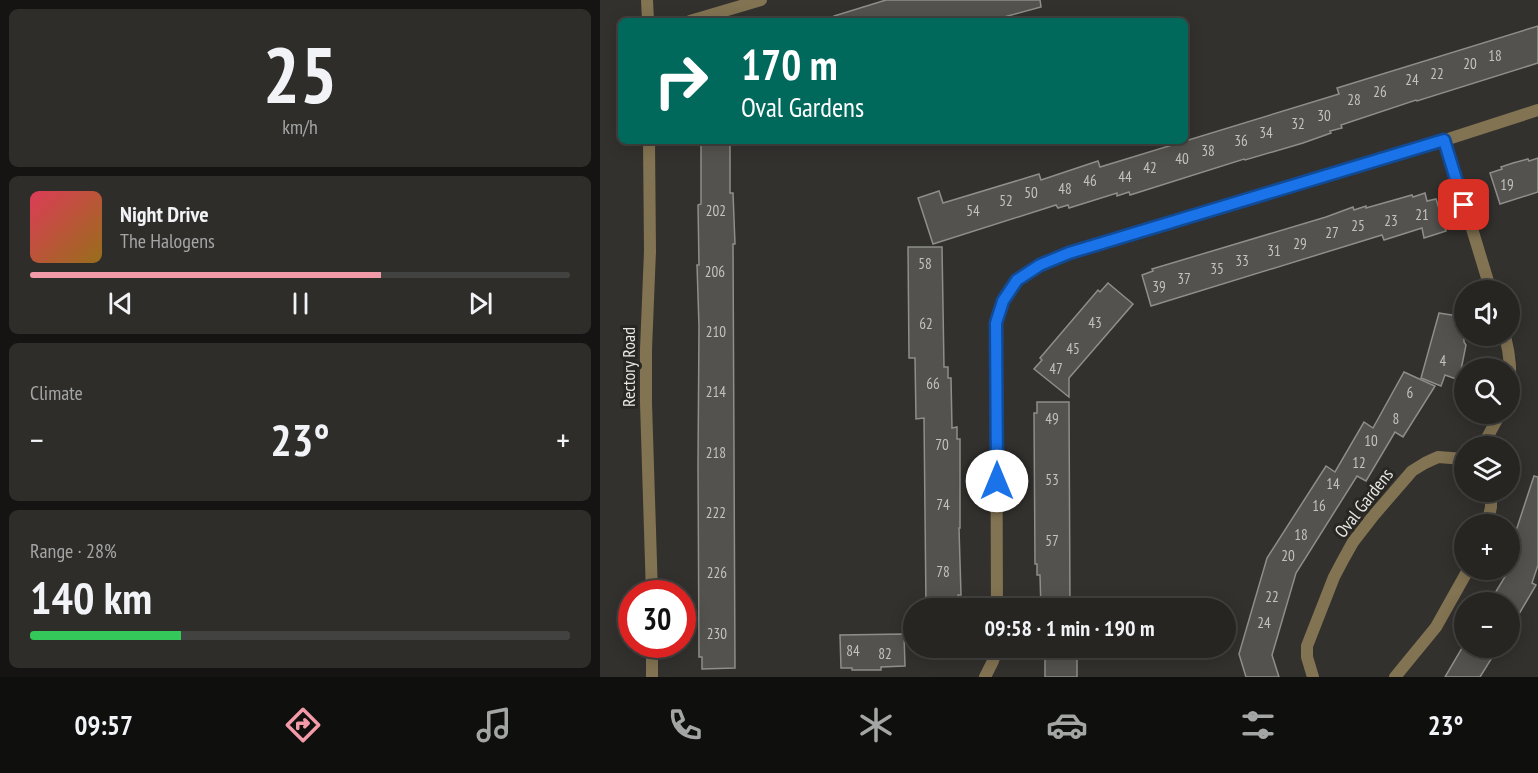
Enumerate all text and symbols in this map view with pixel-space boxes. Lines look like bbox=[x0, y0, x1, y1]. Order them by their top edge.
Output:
text: 25 bbox=[263, 24, 337, 125]
text: 170 m bbox=[741, 37, 838, 92]
icon: right bbox=[642, 42, 720, 120]
house number: 18 bbox=[1488, 46, 1502, 65]
house number: 20 bbox=[1463, 54, 1477, 73]
house number: 22 bbox=[1430, 64, 1444, 83]
house number: 24 bbox=[1405, 70, 1419, 89]
house number: 26 bbox=[1373, 82, 1387, 101]
text: Oval Gardens bbox=[741, 90, 864, 124]
house number: 28 bbox=[1347, 90, 1361, 109]
house number: 30 bbox=[1317, 106, 1331, 125]
text: km/h bbox=[282, 114, 318, 140]
house number: 32 bbox=[1291, 114, 1305, 133]
house number: 34 bbox=[1259, 123, 1273, 142]
house number: 36 bbox=[1234, 131, 1248, 150]
house number: 38 bbox=[1201, 141, 1215, 160]
house number: 40 bbox=[1175, 149, 1189, 168]
house number: 42 bbox=[1143, 158, 1157, 177]
house number: 44 bbox=[1118, 167, 1132, 186]
house number: 46 bbox=[1083, 171, 1097, 190]
house number: 19 bbox=[1500, 175, 1514, 194]
house number: 48 bbox=[1058, 179, 1072, 198]
pin bbox=[1438, 179, 1489, 230]
house number: 50 bbox=[1024, 183, 1038, 202]
icon: arrive bbox=[1447, 188, 1480, 221]
house number: 52 bbox=[999, 191, 1013, 210]
text: Night Drive bbox=[120, 200, 209, 228]
house number: 202 bbox=[706, 201, 726, 220]
house number: 54 bbox=[966, 201, 980, 220]
house number: 21 bbox=[1415, 205, 1429, 224]
house number: 23 bbox=[1384, 211, 1398, 230]
house number: 25 bbox=[1351, 216, 1365, 235]
house number: 27 bbox=[1325, 223, 1339, 242]
text: The Halogens bbox=[120, 228, 215, 254]
house number: 29 bbox=[1293, 234, 1307, 253]
house number: 31 bbox=[1267, 241, 1281, 260]
house number: 33 bbox=[1235, 251, 1249, 270]
house number: 58 bbox=[918, 254, 932, 273]
house number: 35 bbox=[1210, 259, 1224, 278]
house number: 206 bbox=[705, 262, 725, 281]
house number: 37 bbox=[1177, 269, 1191, 288]
house number: 39 bbox=[1152, 277, 1166, 296]
map controls bbox=[1454, 280, 1520, 658]
button: sound bbox=[1454, 280, 1520, 346]
icon: previous bbox=[104, 287, 137, 320]
icon: pause bbox=[284, 287, 317, 320]
icon: next bbox=[464, 287, 497, 320]
house number: 43 bbox=[1088, 313, 1102, 332]
house number: 62 bbox=[919, 314, 933, 333]
house number: 210 bbox=[706, 322, 726, 341]
street label: Rectory Road bbox=[617, 327, 640, 407]
house number: 45 bbox=[1066, 339, 1080, 358]
house number: 4 bbox=[1440, 351, 1447, 370]
button: search bbox=[1454, 358, 1520, 424]
house number: 47 bbox=[1049, 359, 1063, 378]
house number: 66 bbox=[926, 374, 940, 393]
text: Climate bbox=[30, 380, 83, 406]
house number: 214 bbox=[706, 382, 726, 401]
house number: 6 bbox=[1407, 383, 1414, 402]
house number: 49 bbox=[1045, 409, 1059, 428]
house number: 8 bbox=[1393, 409, 1399, 428]
text: 23° bbox=[270, 410, 330, 468]
text: − bbox=[30, 418, 44, 461]
text: + bbox=[556, 418, 570, 461]
house number: 10 bbox=[1364, 431, 1378, 450]
house number: 70 bbox=[935, 435, 949, 454]
button: layers bbox=[1454, 436, 1520, 502]
house number: 218 bbox=[706, 443, 726, 462]
position arrow bbox=[965, 449, 1029, 513]
house number: 12 bbox=[1352, 453, 1366, 472]
street label: Oval Gardens bbox=[1329, 463, 1398, 542]
house number: 53 bbox=[1045, 470, 1059, 489]
house number: 14 bbox=[1326, 474, 1340, 493]
house number: 74 bbox=[936, 495, 950, 514]
house number: 16 bbox=[1312, 496, 1326, 515]
house number: 222 bbox=[706, 503, 726, 522]
button: + bbox=[1454, 514, 1520, 580]
house number: 18 bbox=[1294, 525, 1308, 544]
house number: 57 bbox=[1045, 531, 1059, 550]
text: Range · 28% bbox=[30, 538, 117, 564]
house number: 20 bbox=[1281, 546, 1295, 565]
house number: 78 bbox=[936, 562, 950, 581]
house number: 226 bbox=[707, 563, 727, 582]
text: 140 km bbox=[30, 568, 152, 626]
speed limit sign: 30 bbox=[618, 580, 696, 658]
house number: 22 bbox=[1265, 587, 1279, 606]
button: − bbox=[1454, 592, 1520, 658]
house number: 24 bbox=[1257, 613, 1271, 632]
text: 09:58 · 1 min · 190 m bbox=[984, 614, 1155, 642]
house number: 230 bbox=[707, 624, 727, 643]
house number: 84 bbox=[846, 641, 860, 660]
house number: 82 bbox=[878, 644, 892, 663]
icon: directions bbox=[282, 704, 324, 746]
icon: music bbox=[473, 704, 515, 746]
icon: phone bbox=[664, 704, 706, 746]
icon: climate bbox=[855, 704, 897, 746]
icon: car bbox=[1046, 704, 1088, 746]
icon: filters bbox=[1237, 704, 1279, 746]
text: 09:57 bbox=[74, 708, 133, 742]
text: 23° bbox=[1428, 708, 1463, 742]

